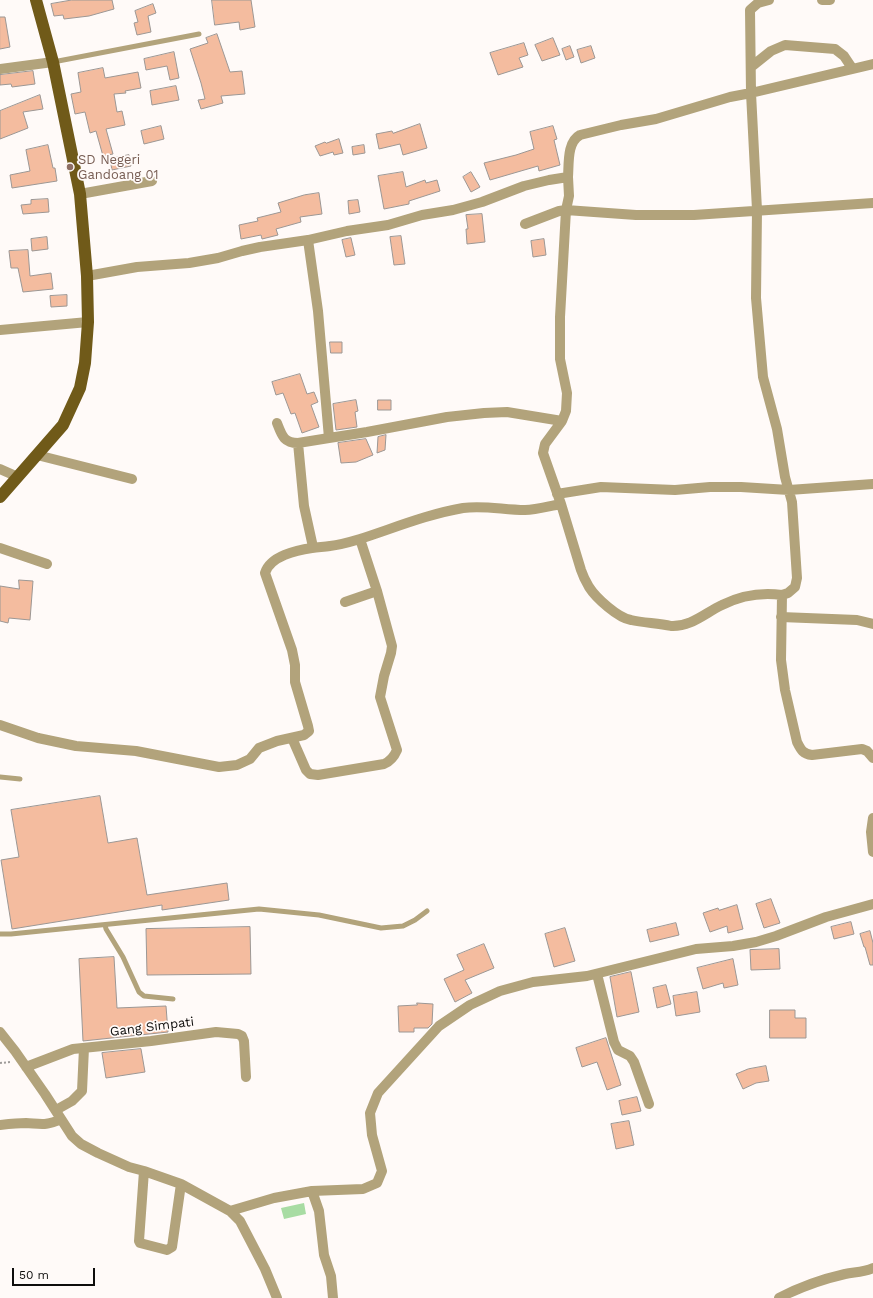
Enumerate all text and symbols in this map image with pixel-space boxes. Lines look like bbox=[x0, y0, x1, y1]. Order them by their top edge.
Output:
place label: SD Negeri Gandoang 01 bbox=[78, 152, 159, 183]
marker: SD Negeri Gandoang 01 bbox=[65, 162, 75, 172]
street label: Gang Simpati bbox=[109, 1014, 195, 1040]
scale bar bbox=[14, 1260, 97, 1286]
text: 50 m bbox=[19, 1268, 49, 1282]

